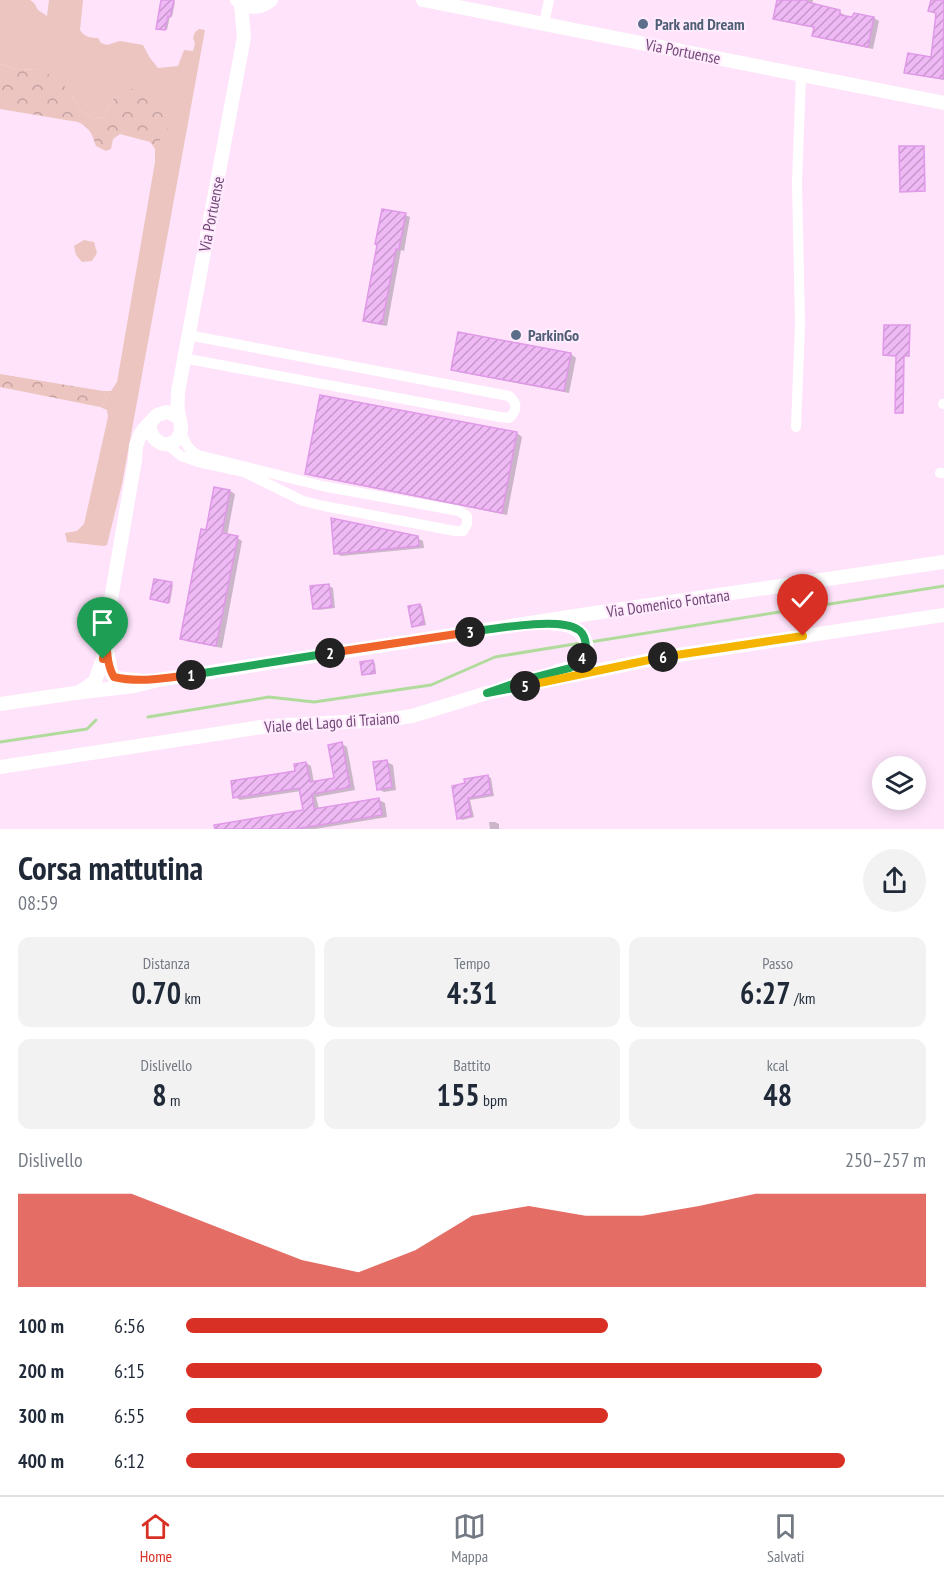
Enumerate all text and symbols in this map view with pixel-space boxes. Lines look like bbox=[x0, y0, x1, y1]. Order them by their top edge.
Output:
place label: Park and Dream bbox=[655, 14, 745, 34]
marker: Park and Dream bbox=[636, 17, 650, 31]
street label: Via Portuense bbox=[643, 34, 722, 68]
street label: Via Portuense bbox=[194, 175, 228, 254]
place label: ParkinGo bbox=[528, 325, 579, 345]
marker: ParkinGo bbox=[509, 328, 523, 342]
pin bbox=[777, 574, 828, 636]
icon: check bbox=[786, 583, 819, 616]
street label: Via Domenico Fontana bbox=[604, 584, 731, 622]
pin bbox=[77, 597, 128, 659]
icon: arrive bbox=[86, 606, 119, 639]
pin: 3 bbox=[455, 617, 485, 647]
text: 3 bbox=[466, 622, 474, 642]
pin: 2 bbox=[315, 638, 345, 668]
pin: 6 bbox=[648, 642, 678, 672]
text: 2 bbox=[326, 643, 334, 663]
pin: 4 bbox=[567, 643, 597, 673]
text: 6 bbox=[659, 647, 667, 667]
text: 4 bbox=[578, 648, 586, 668]
pin: 1 bbox=[176, 660, 206, 690]
text: 1 bbox=[187, 665, 195, 685]
pin: 5 bbox=[510, 671, 540, 701]
text: 5 bbox=[521, 676, 529, 696]
street label: Viale del Lago di Traiano bbox=[263, 707, 400, 737]
map controls bbox=[872, 756, 926, 810]
button: layers bbox=[872, 756, 926, 810]
text: Corsa mattutina bbox=[18, 846, 203, 889]
button: share bbox=[863, 849, 926, 912]
text: 08:59 bbox=[18, 890, 58, 916]
text: Distanza bbox=[143, 953, 190, 973]
text: Tempo bbox=[454, 953, 490, 973]
text: Passo bbox=[762, 953, 793, 973]
text: 0.70 bbox=[132, 973, 181, 1012]
text: 4:31 bbox=[447, 973, 497, 1012]
text: 6:27 bbox=[740, 973, 791, 1012]
text: km bbox=[181, 988, 201, 1008]
text: /km bbox=[791, 988, 815, 1008]
text: Dislivello bbox=[140, 1055, 192, 1075]
text: Battito bbox=[453, 1055, 491, 1075]
text: kcal bbox=[767, 1055, 789, 1075]
text: 8 bbox=[152, 1075, 167, 1114]
text: 155 bbox=[437, 1075, 480, 1114]
text: 48 bbox=[763, 1075, 792, 1114]
text: m bbox=[167, 1090, 180, 1110]
text: bpm bbox=[480, 1090, 507, 1110]
text: Dislivello bbox=[18, 1147, 83, 1173]
text: 250–257 m bbox=[845, 1147, 926, 1173]
text: 100 m bbox=[18, 1313, 64, 1339]
text: 6:56 bbox=[114, 1313, 145, 1339]
text: 200 m bbox=[18, 1358, 64, 1384]
text: 6:15 bbox=[114, 1358, 145, 1384]
text: 300 m bbox=[18, 1403, 64, 1429]
text: 6:55 bbox=[114, 1403, 145, 1429]
text: 400 m bbox=[18, 1448, 64, 1474]
text: 6:12 bbox=[114, 1448, 145, 1474]
tab: Home bbox=[139, 1510, 172, 1566]
tab: Mappa bbox=[451, 1510, 488, 1566]
tab: Salvati bbox=[767, 1510, 805, 1566]

